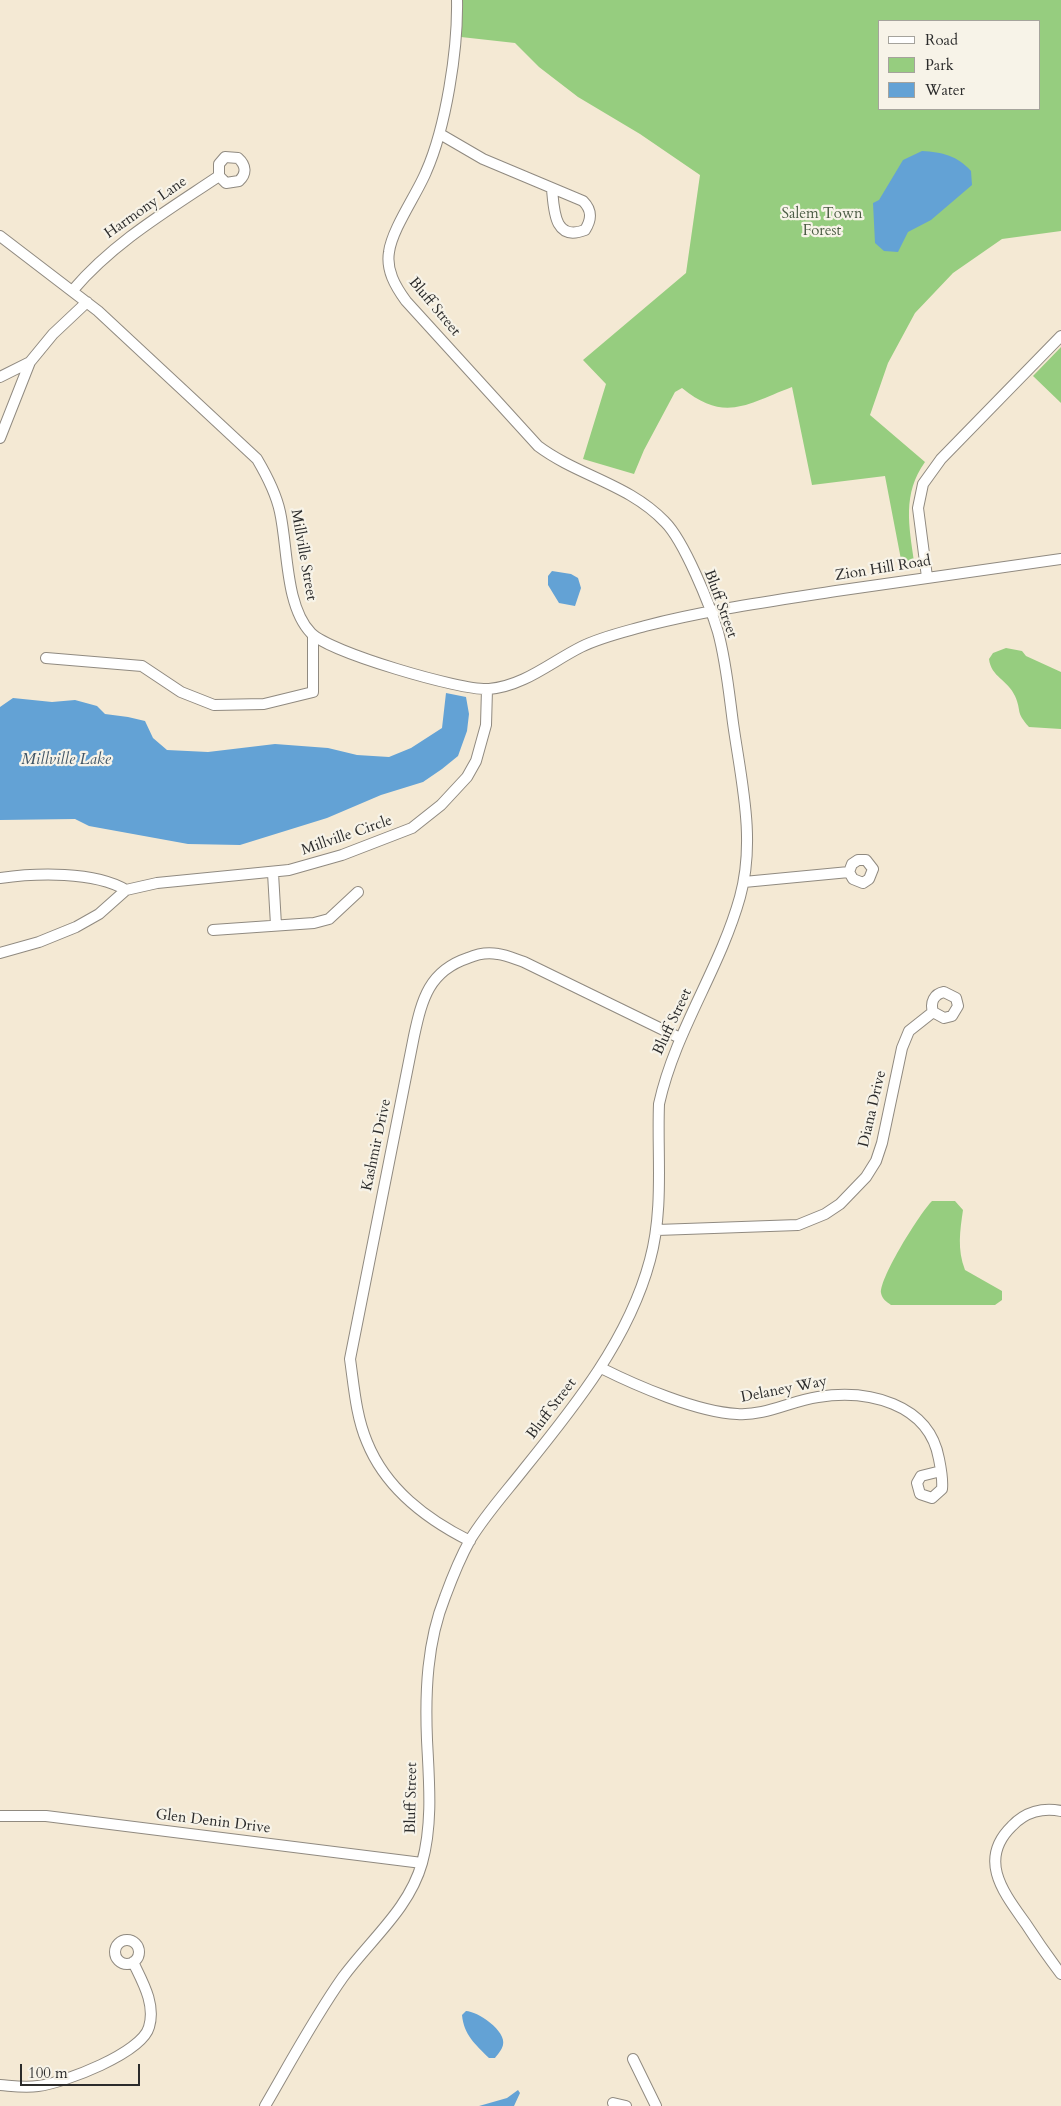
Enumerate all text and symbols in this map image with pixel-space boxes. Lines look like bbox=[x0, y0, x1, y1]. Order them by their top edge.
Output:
legend bbox=[878, 20, 1041, 110]
text: Road bbox=[925, 30, 958, 50]
text: Park bbox=[925, 55, 954, 75]
text: Water bbox=[925, 80, 965, 100]
street label: Harmony Lane bbox=[101, 173, 191, 243]
park label: Salem Town Forest bbox=[782, 206, 862, 241]
street label: Bluff Street bbox=[404, 274, 464, 340]
street label: Millville Street bbox=[286, 508, 320, 602]
street label: Zion Hill Road bbox=[834, 553, 932, 585]
street label: Bluff Street bbox=[699, 567, 741, 641]
water label: Millville Lake bbox=[21, 750, 111, 770]
street label: Millville Circle bbox=[299, 812, 395, 860]
street label: Bluff Street bbox=[650, 986, 696, 1058]
street label: Diana Drive bbox=[855, 1069, 891, 1149]
street label: Kashmir Drive bbox=[358, 1097, 396, 1193]
street label: Delaney Way bbox=[739, 1373, 829, 1407]
street label: Bluff Street bbox=[523, 1375, 581, 1443]
street label: Bluff Street bbox=[402, 1762, 422, 1834]
street label: Glen Denin Drive bbox=[155, 1806, 271, 1838]
scale bar bbox=[22, 2054, 142, 2086]
text: 100 m bbox=[28, 2063, 68, 2083]

